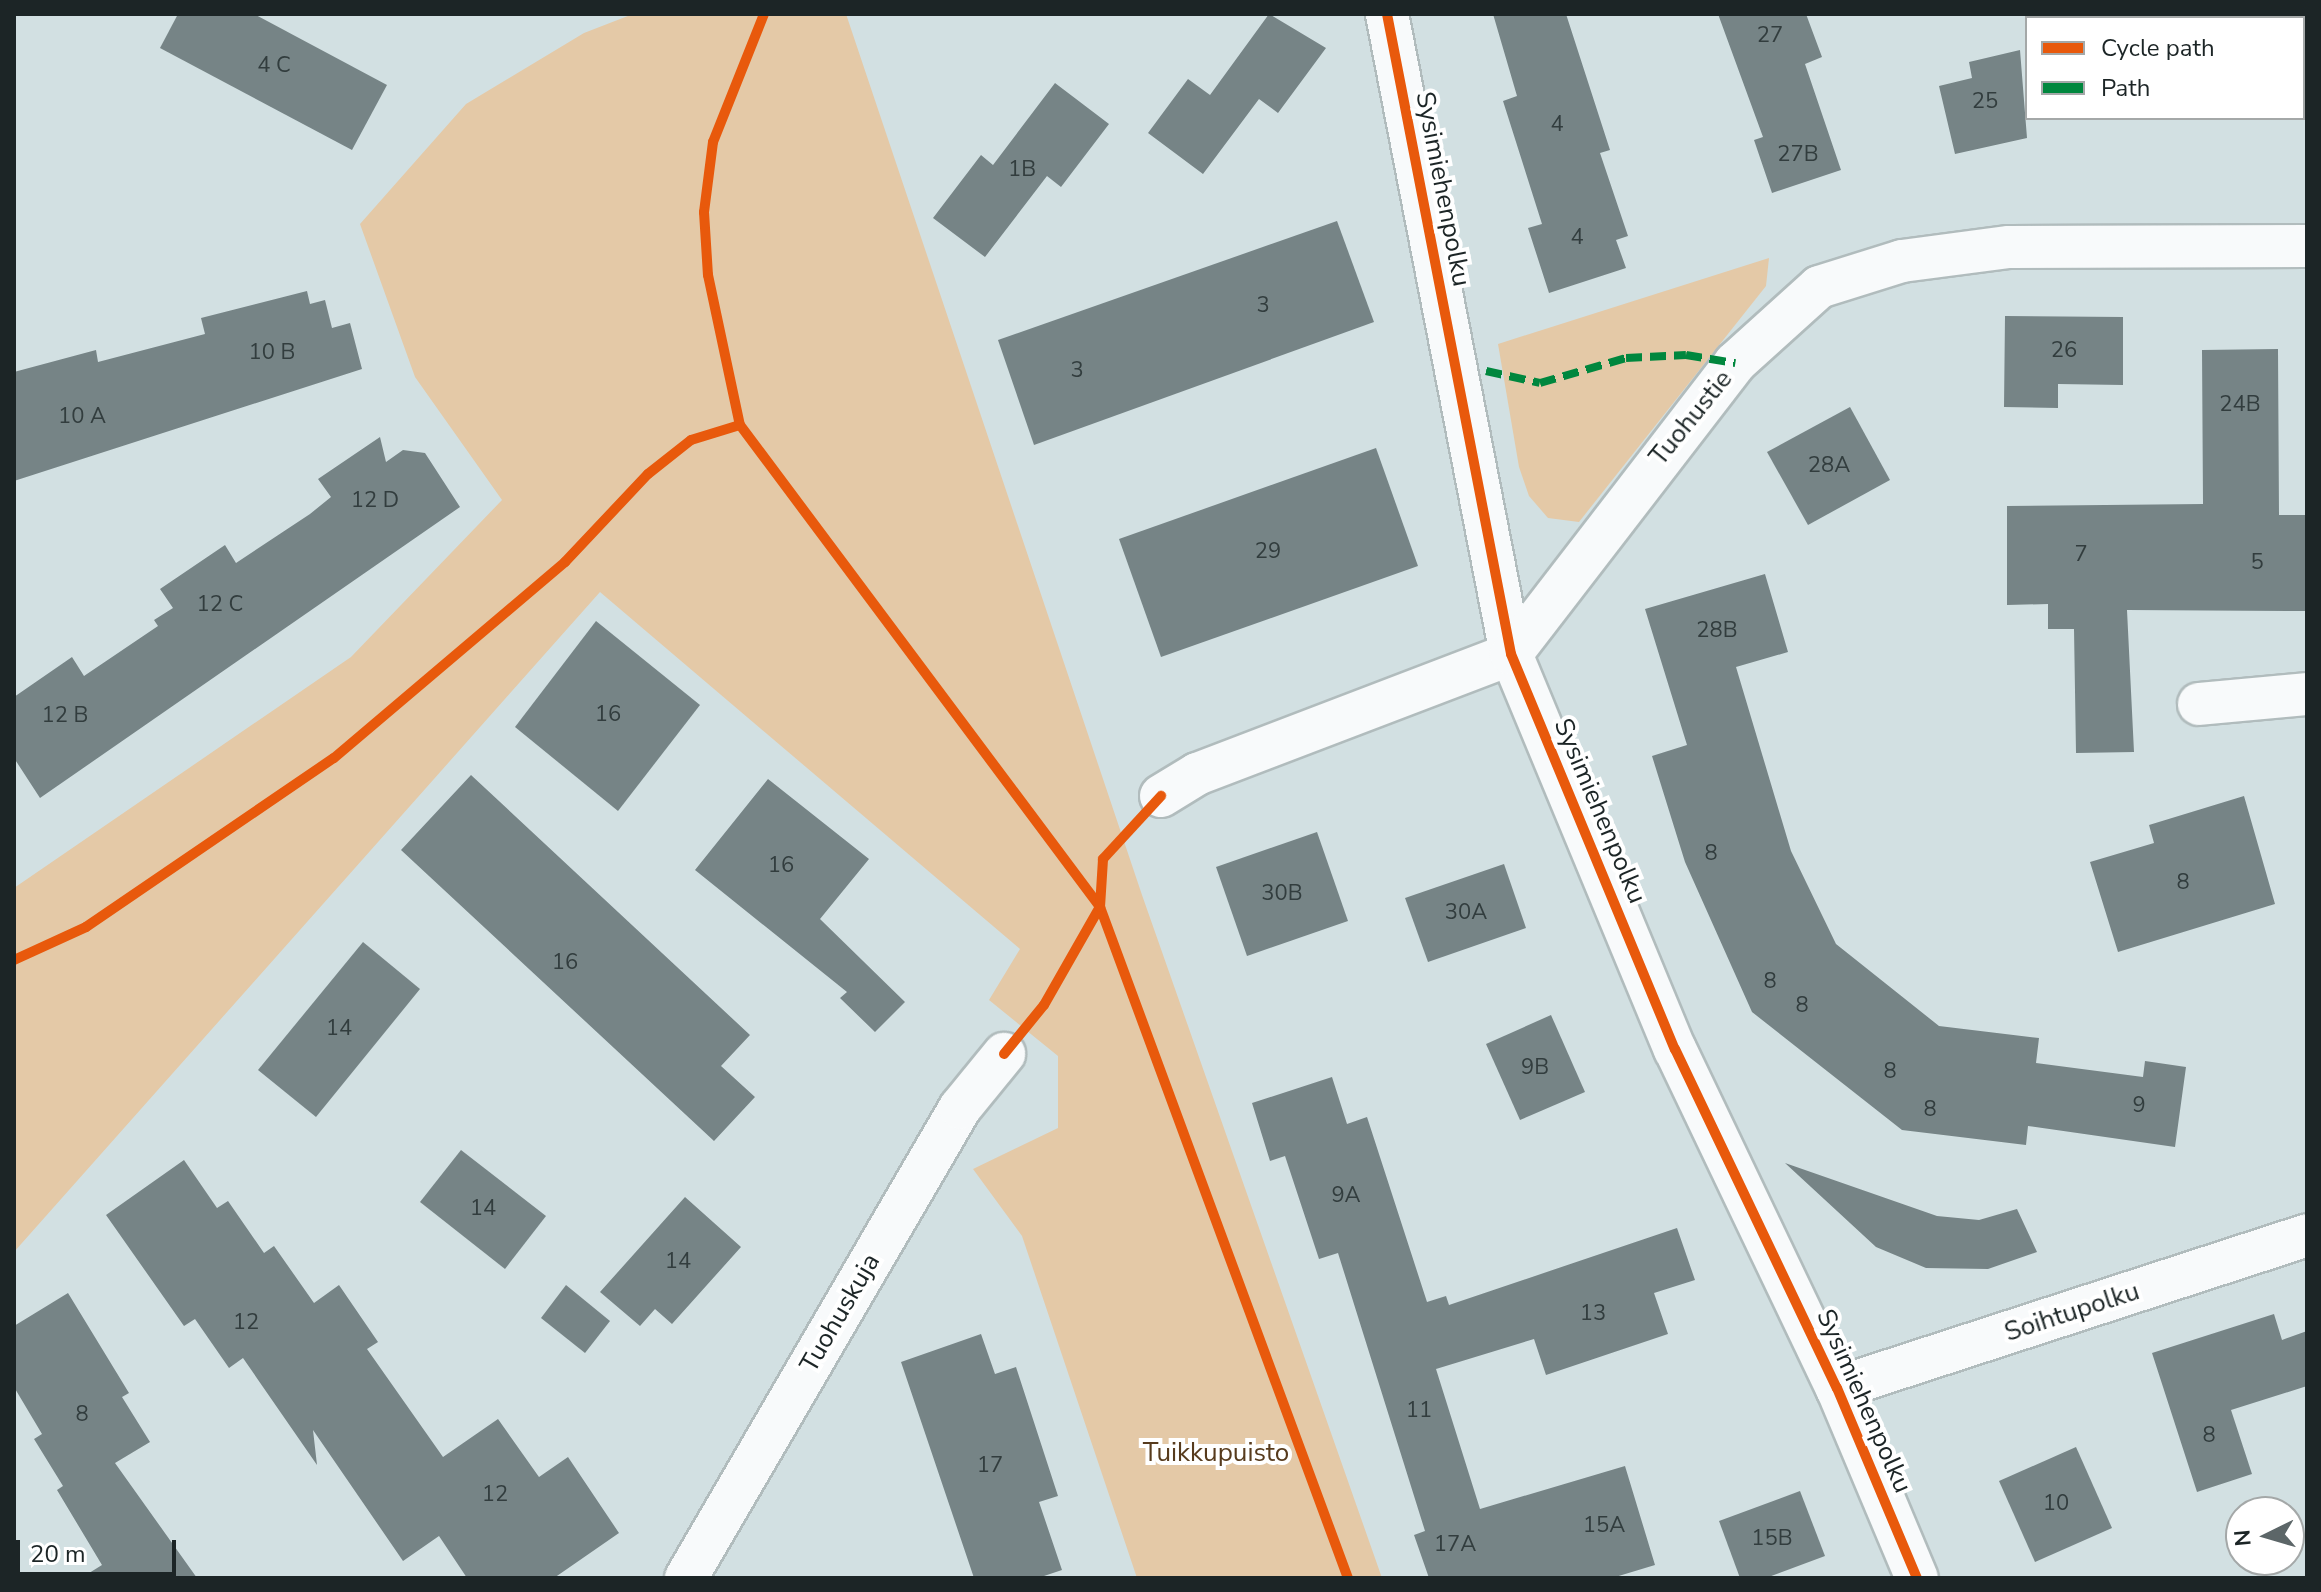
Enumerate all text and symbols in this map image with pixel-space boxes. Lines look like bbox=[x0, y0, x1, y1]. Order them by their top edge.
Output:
legend bbox=[2025, 16, 2305, 120]
house number: 27 bbox=[1757, 23, 1783, 49]
text: Cycle path bbox=[2101, 32, 2215, 64]
house number: 4 C bbox=[257, 53, 291, 79]
text: Path bbox=[2101, 72, 2150, 104]
street label: Sysimiehenpolku bbox=[1409, 89, 1477, 289]
house number: 25 bbox=[1972, 89, 1998, 115]
house number: 4 bbox=[1550, 112, 1564, 138]
house number: 27B bbox=[1777, 142, 1819, 168]
house number: 1B bbox=[1008, 157, 1036, 183]
house number: 4 bbox=[1570, 225, 1584, 251]
house number: 3 bbox=[1256, 293, 1270, 319]
house number: 26 bbox=[2051, 338, 2077, 364]
house number: 10 B bbox=[249, 340, 295, 366]
house number: 3 bbox=[1070, 358, 1084, 384]
street label: Tuohustie bbox=[1643, 364, 1739, 472]
house number: 24B bbox=[2219, 392, 2261, 418]
house number: 10 A bbox=[58, 404, 106, 430]
house number: 28A bbox=[1808, 453, 1850, 479]
house number: 12 D bbox=[351, 488, 399, 514]
house number: 29 bbox=[1255, 539, 1281, 565]
house number: 7 bbox=[2074, 542, 2088, 568]
house number: 5 bbox=[2250, 550, 2264, 576]
house number: 12 C bbox=[197, 592, 243, 618]
house number: 28B bbox=[1696, 618, 1738, 644]
house number: 16 bbox=[595, 702, 621, 728]
house number: 12 B bbox=[42, 703, 88, 729]
street label: Sysimiehenpolku bbox=[1547, 714, 1653, 908]
house number: 8 bbox=[1704, 841, 1718, 867]
house number: 16 bbox=[768, 853, 794, 879]
house number: 8 bbox=[2176, 870, 2190, 896]
house number: 30B bbox=[1261, 881, 1303, 907]
house number: 30A bbox=[1445, 900, 1487, 926]
house number: 16 bbox=[552, 950, 578, 976]
house number: 8 bbox=[1763, 969, 1777, 995]
house number: 8 bbox=[1795, 993, 1809, 1019]
house number: 14 bbox=[326, 1016, 352, 1042]
house number: 9B bbox=[1521, 1055, 1549, 1081]
house number: 8 bbox=[1883, 1059, 1897, 1085]
house number: 9 bbox=[2132, 1093, 2146, 1119]
house number: 8 bbox=[1923, 1097, 1937, 1123]
house number: 9A bbox=[1331, 1183, 1361, 1209]
house number: 14 bbox=[470, 1196, 496, 1222]
street label: Tuohuskuja bbox=[793, 1248, 887, 1378]
house number: 14 bbox=[665, 1249, 691, 1275]
street label: Soihtupolku bbox=[2001, 1276, 2143, 1348]
house number: 13 bbox=[1580, 1301, 1606, 1327]
street label: Sysimiehenpolku bbox=[1810, 1304, 1918, 1498]
house number: 12 bbox=[233, 1310, 259, 1336]
house number: 11 bbox=[1406, 1398, 1432, 1424]
house number: 8 bbox=[75, 1402, 89, 1428]
house number: 8 bbox=[2202, 1423, 2216, 1449]
park label: Tuikkupuisto bbox=[1143, 1437, 1289, 1469]
house number: 17 bbox=[977, 1453, 1003, 1479]
house number: 12 bbox=[482, 1482, 508, 1508]
house number: 10 bbox=[2043, 1491, 2069, 1517]
north arrow bbox=[2225, 1496, 2305, 1576]
house number: 15A bbox=[1583, 1513, 1625, 1539]
scale bar bbox=[20, 1524, 180, 1574]
house number: 15B bbox=[1751, 1526, 1793, 1552]
text: N bbox=[2227, 1528, 2259, 1547]
house number: 17A bbox=[1434, 1532, 1476, 1558]
text: 20 m bbox=[30, 1538, 86, 1570]

